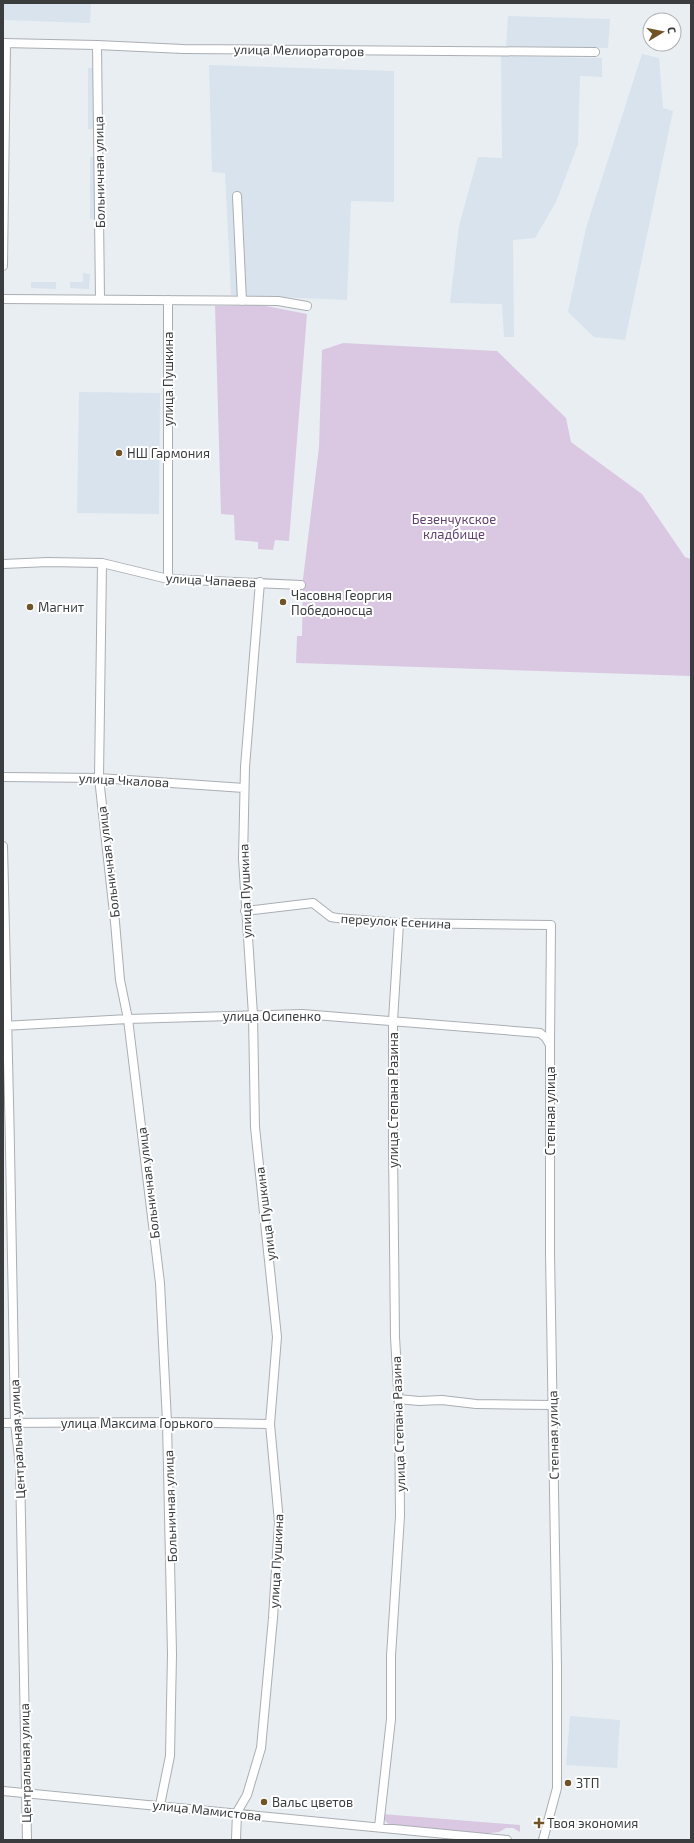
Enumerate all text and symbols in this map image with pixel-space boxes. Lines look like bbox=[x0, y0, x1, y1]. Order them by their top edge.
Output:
north arrow bbox=[642, 12, 682, 52]
text: С bbox=[665, 26, 679, 35]
street label: улица Мелиораторов bbox=[234, 41, 364, 59]
street label: Больничная улица bbox=[90, 116, 108, 228]
street label: улица Пушкина bbox=[160, 332, 176, 426]
place label: НШ Гармония bbox=[127, 445, 210, 461]
marker: НШ Гармония bbox=[114, 448, 124, 458]
park label: Безенчукское кладбище bbox=[412, 511, 496, 542]
street label: улица Чапаева bbox=[165, 570, 257, 590]
place label: Часовня Георгия Победоносца bbox=[291, 587, 392, 618]
marker: Часовня Георгия Победоносца bbox=[278, 597, 288, 607]
place label: Магнит bbox=[38, 599, 85, 615]
marker: Магнит bbox=[25, 602, 35, 612]
street label: улица Чкалова bbox=[78, 770, 170, 790]
street label: Больничная улица bbox=[93, 805, 123, 919]
street label: улица Пушкина bbox=[235, 843, 255, 939]
street label: переулок Есенина bbox=[340, 910, 452, 932]
street label: улица Осипенко bbox=[223, 1008, 321, 1024]
street label: улица Степана Разина bbox=[385, 1032, 401, 1168]
street label: Степная улица bbox=[542, 1066, 558, 1156]
street label: Больничная улица bbox=[133, 1126, 163, 1240]
street label: улица Пушкина bbox=[251, 1166, 279, 1262]
street label: улица Степана Разина bbox=[388, 1356, 408, 1492]
street label: Центральная улица bbox=[6, 1379, 28, 1499]
street label: Степная улица bbox=[544, 1390, 562, 1480]
street label: улица Максима Горького bbox=[61, 1415, 213, 1431]
street label: Больничная улица bbox=[160, 1450, 180, 1562]
street label: улица Пушкина bbox=[266, 1513, 286, 1609]
street label: Центральная улица bbox=[16, 1703, 34, 1823]
place label: ЗТП bbox=[576, 1775, 599, 1791]
marker: ЗТП bbox=[563, 1778, 573, 1788]
place label: Вальс цветов bbox=[272, 1794, 353, 1810]
street label: улица Мамистова bbox=[152, 1796, 262, 1824]
marker: Вальс цветов bbox=[259, 1797, 269, 1807]
place label: Твоя экономия bbox=[547, 1815, 638, 1831]
marker: Твоя экономия bbox=[534, 1818, 544, 1828]

